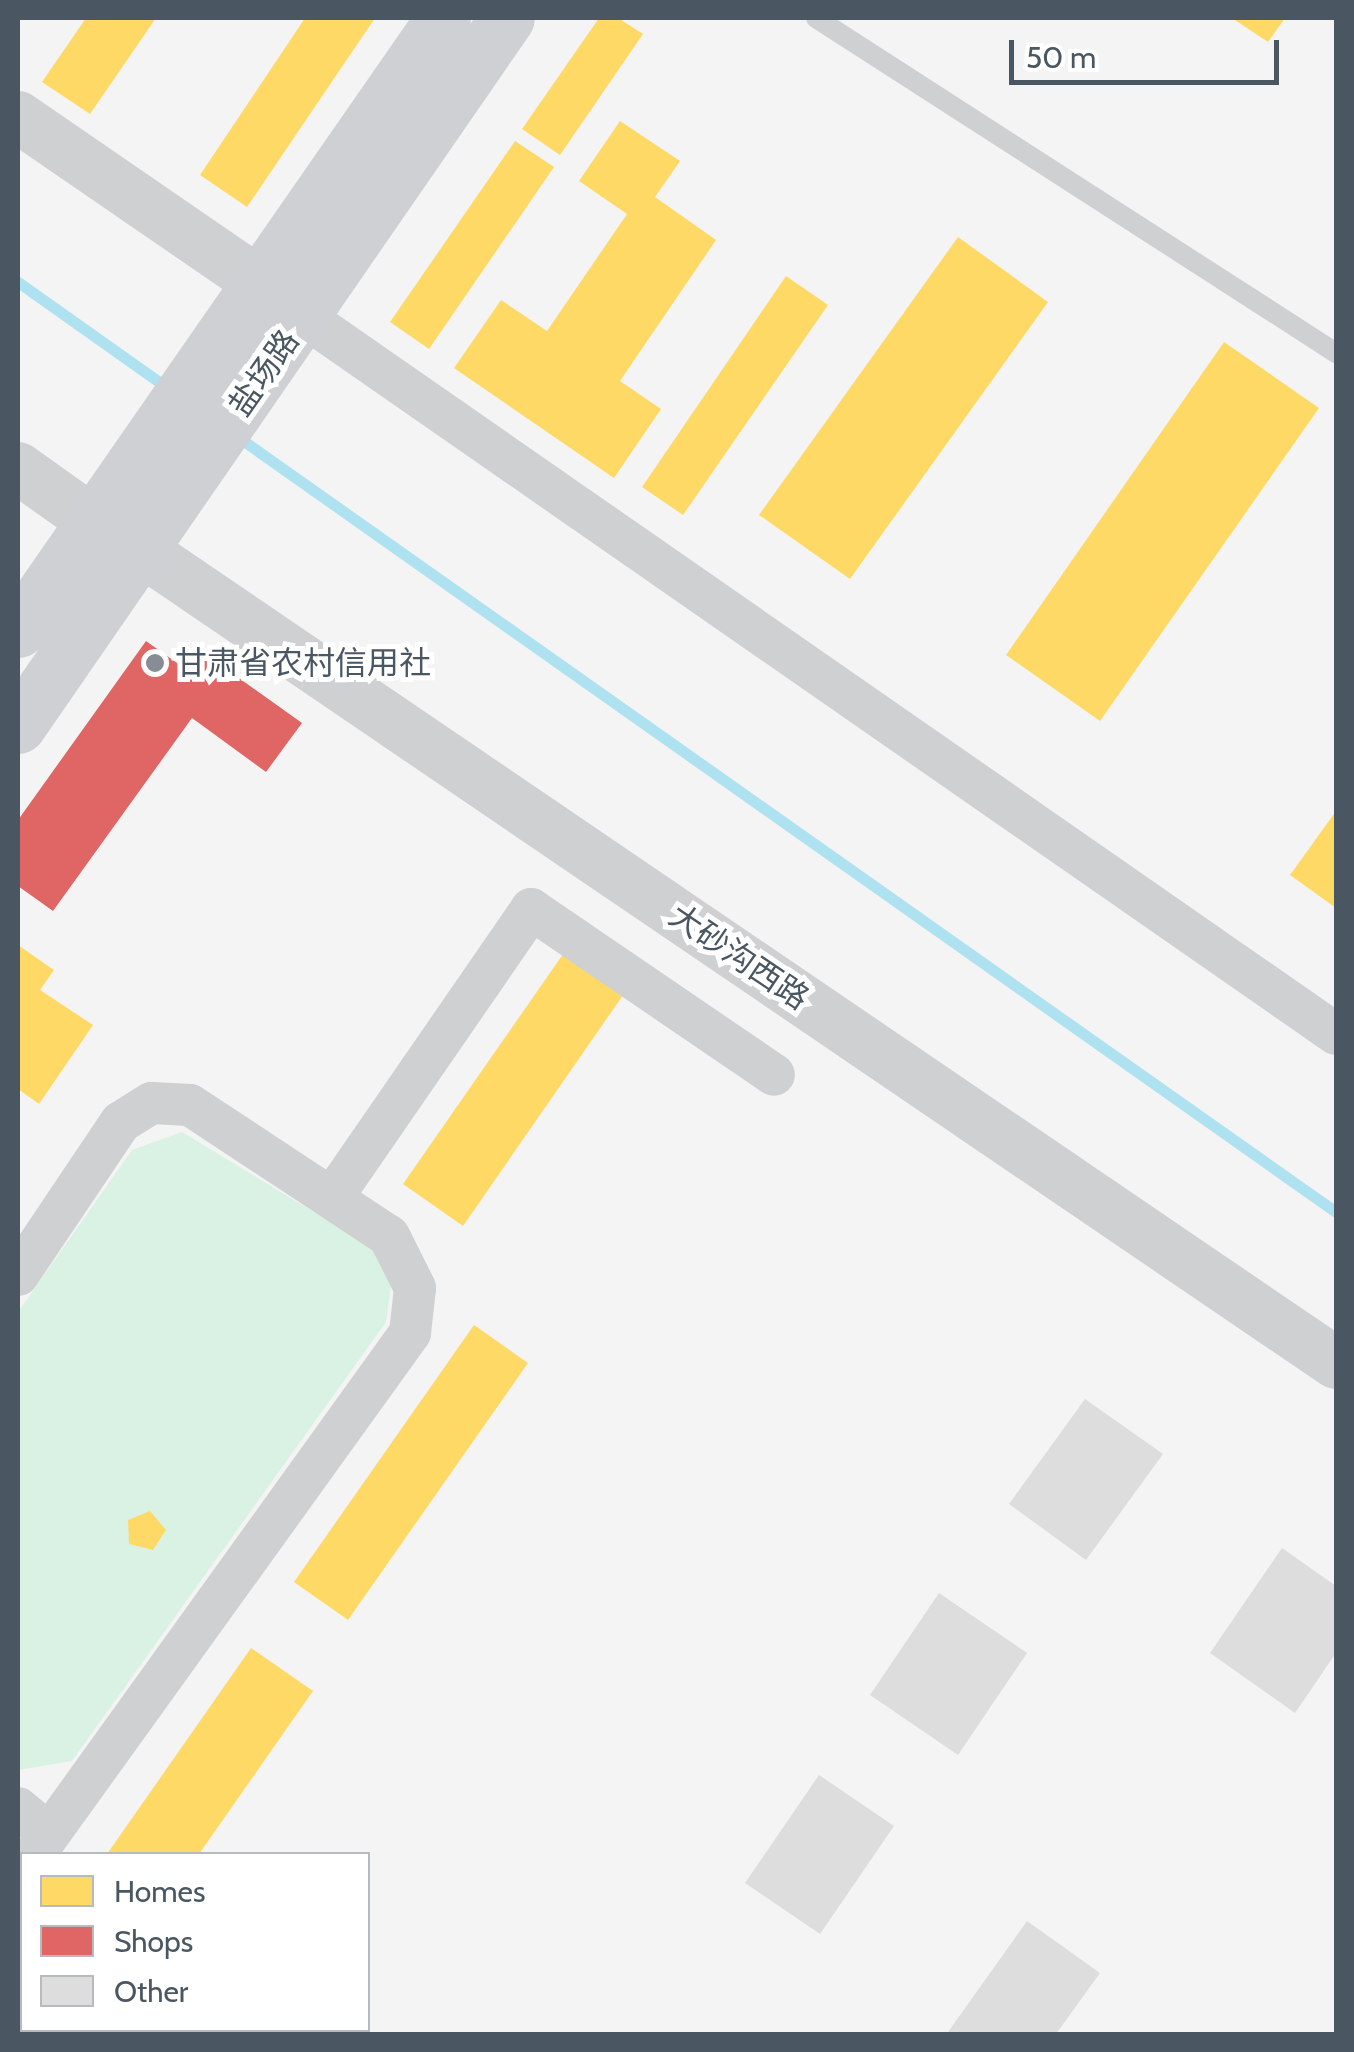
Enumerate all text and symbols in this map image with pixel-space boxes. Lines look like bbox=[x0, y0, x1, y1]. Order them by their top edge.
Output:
scale bar bbox=[1014, 20, 1284, 82]
text: 50 m bbox=[1026, 39, 1096, 76]
street label: 盐场路 bbox=[221, 323, 307, 423]
place label: 甘肃省农村信用社 bbox=[175, 644, 431, 682]
marker: 甘肃省农村信用社 bbox=[144, 652, 166, 674]
street label: 大砂沟西路 bbox=[662, 896, 816, 1018]
legend bbox=[20, 1852, 370, 2032]
text: Homes bbox=[114, 1873, 205, 1910]
text: Shops bbox=[114, 1923, 193, 1960]
text: Other bbox=[114, 1973, 188, 2010]

